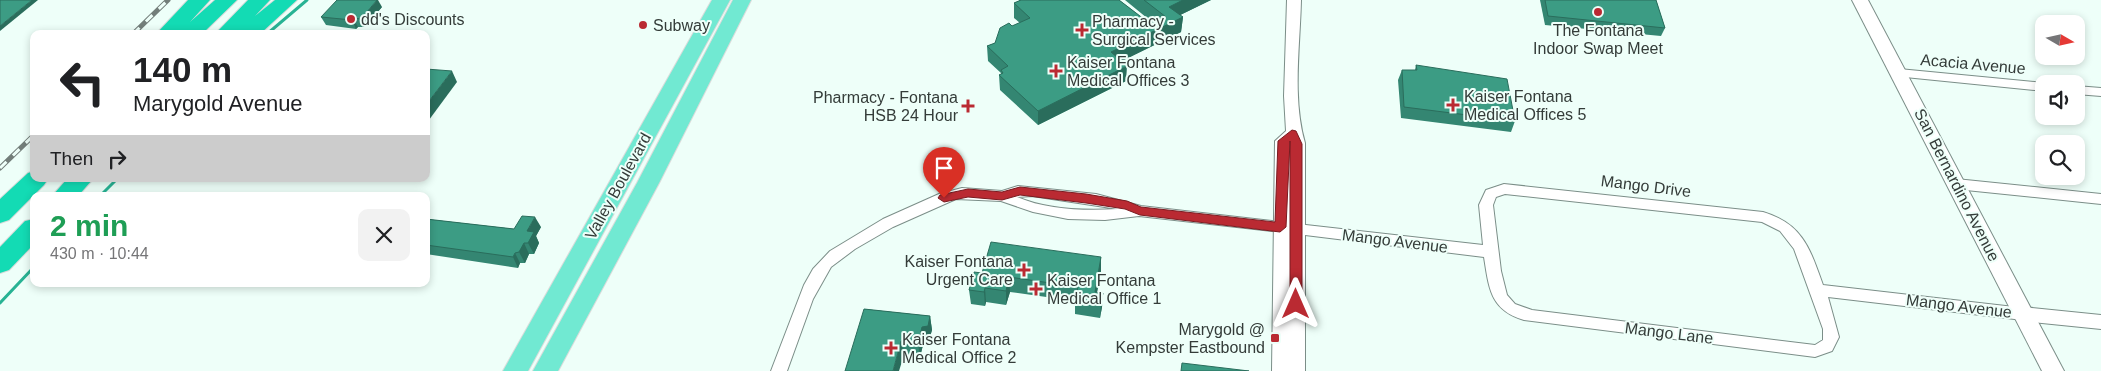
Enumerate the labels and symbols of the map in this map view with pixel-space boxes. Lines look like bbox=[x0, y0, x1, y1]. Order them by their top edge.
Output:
marker: The Fontana Indoor Swap Meet bbox=[1592, 6, 1604, 18]
place label: dd's Discounts bbox=[361, 11, 465, 28]
marker: dd's Discounts bbox=[345, 13, 357, 25]
place label: Pharmacy - Surgical Services bbox=[1092, 13, 1216, 48]
north arrow bbox=[2035, 15, 2085, 65]
place label: Subway bbox=[653, 17, 710, 34]
marker: Subway bbox=[637, 19, 649, 31]
place label: The Fontana Indoor Swap Meet bbox=[1533, 22, 1663, 57]
marker: Pharmacy - Surgical Services bbox=[1076, 24, 1088, 36]
street label: Acacia Avenue bbox=[1920, 51, 2026, 77]
place label: Kaiser Fontana Medical Offices 3 bbox=[1067, 54, 1190, 89]
marker: Kaiser Fontana Medical Offices 3 bbox=[1049, 64, 1063, 78]
place label: Kaiser Fontana Medical Offices 5 bbox=[1464, 88, 1587, 123]
place label: Pharmacy - Fontana HSB 24 Hour bbox=[813, 89, 959, 124]
marker: Kaiser Fontana Medical Offices 5 bbox=[1446, 98, 1460, 112]
marker: Pharmacy - Fontana HSB 24 Hour bbox=[962, 100, 974, 112]
street label: San Bernardino Avenue bbox=[1911, 106, 2003, 264]
street label: Valley Boulevard bbox=[582, 130, 654, 242]
pin bbox=[923, 147, 965, 198]
street label: Mango Drive bbox=[1600, 172, 1692, 200]
street label: Mango Avenue bbox=[1341, 226, 1449, 256]
place label: Kaiser Fontana Urgent Care bbox=[904, 253, 1013, 288]
marker: Kaiser Fontana Urgent Care bbox=[1017, 263, 1031, 277]
place label: Kaiser Fontana Medical Office 1 bbox=[1047, 272, 1162, 307]
position arrow bbox=[1269, 277, 1321, 329]
marker: Kaiser Fontana Medical Office 1 bbox=[1029, 282, 1043, 296]
street label: Mango Avenue bbox=[1905, 291, 2013, 321]
street label: Mango Lane bbox=[1624, 319, 1714, 347]
place label: Marygold @ Kempster Eastbound bbox=[1116, 321, 1265, 356]
place label: Kaiser Fontana Medical Office 2 bbox=[902, 331, 1017, 366]
marker: Marygold @ Kempster Eastbound bbox=[1269, 332, 1281, 344]
marker: Kaiser Fontana Medical Office 2 bbox=[884, 341, 898, 355]

